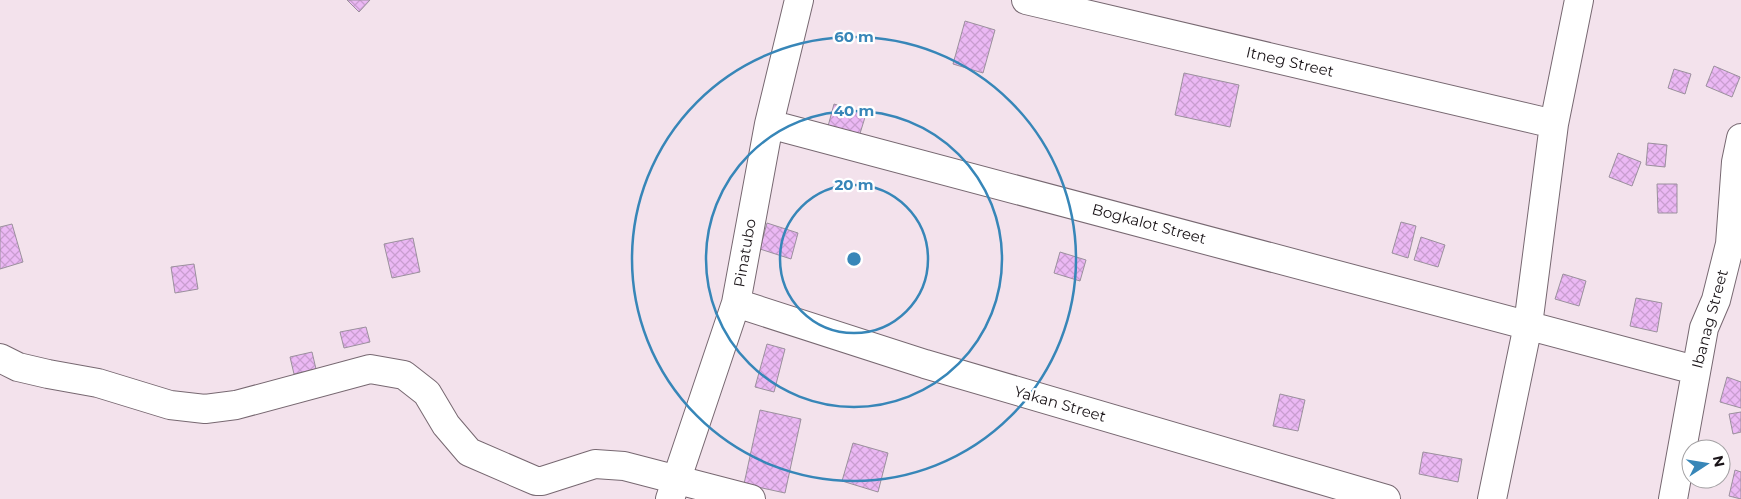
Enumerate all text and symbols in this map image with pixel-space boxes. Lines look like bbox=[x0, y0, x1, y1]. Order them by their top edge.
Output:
text: 60 m bbox=[834, 27, 874, 46]
street label: Itneg Street bbox=[1244, 42, 1336, 81]
text: 40 m bbox=[834, 101, 874, 120]
text: 20 m bbox=[834, 175, 874, 194]
street label: Bogkalot Street bbox=[1090, 199, 1208, 248]
street label: Pinatubo bbox=[729, 217, 760, 289]
centre of rings bbox=[845, 250, 863, 268]
street label: Ibanag Street bbox=[1687, 267, 1732, 371]
street label: Yakan Street bbox=[1012, 381, 1108, 426]
north arrow bbox=[1681, 439, 1731, 489]
text: N bbox=[1709, 454, 1729, 469]

